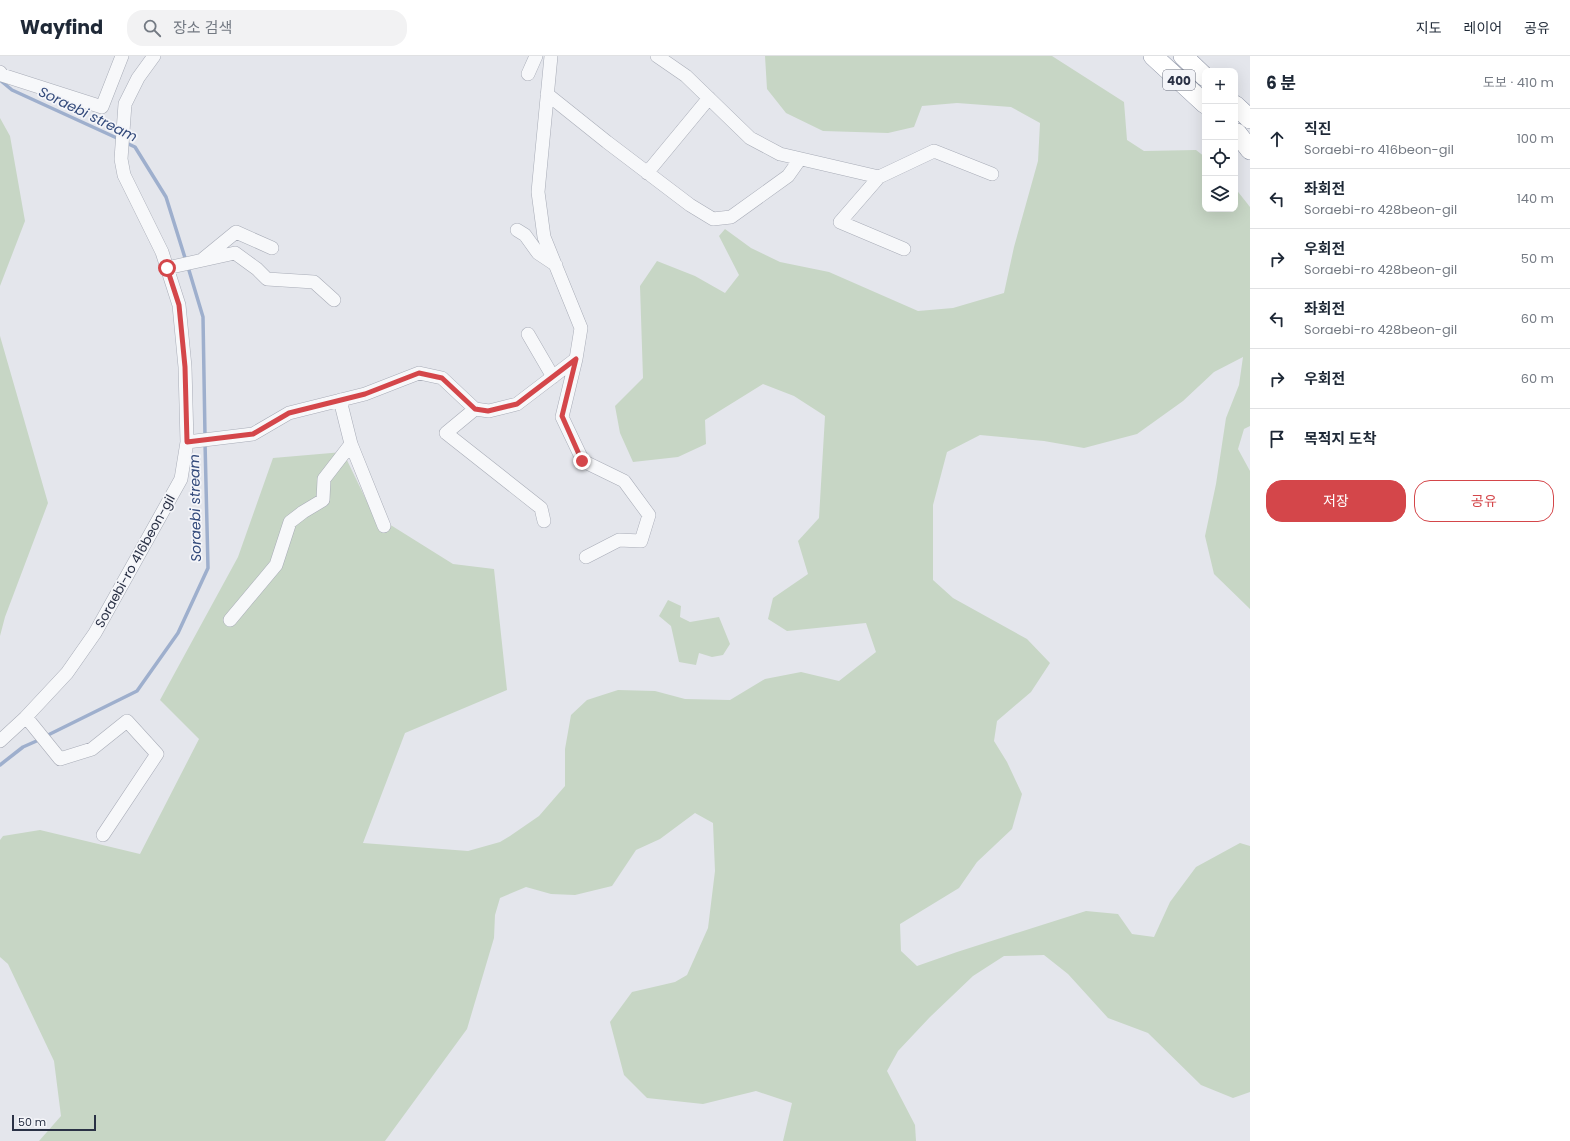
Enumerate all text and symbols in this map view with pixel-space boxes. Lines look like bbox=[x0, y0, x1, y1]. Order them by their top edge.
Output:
search box bbox=[127, 10, 407, 46]
text: Wayfind bbox=[20, 14, 103, 41]
icon: search bbox=[141, 17, 163, 39]
text: 장소 검색 bbox=[173, 17, 232, 38]
text: 지도 bbox=[1416, 18, 1442, 38]
text: 레이어 bbox=[1464, 18, 1502, 38]
text: 공유 bbox=[1524, 18, 1550, 38]
map controls bbox=[1202, 68, 1238, 212]
button: + bbox=[1202, 68, 1238, 104]
road number: 400 bbox=[1163, 70, 1195, 90]
text: 6 분 bbox=[1266, 71, 1296, 95]
text: 도보 · 410 m bbox=[1483, 73, 1554, 92]
water label: Soraebi stream bbox=[35, 81, 141, 147]
button: − bbox=[1202, 104, 1238, 140]
text: 직진 bbox=[1304, 118, 1332, 139]
icon: ahead bbox=[1266, 128, 1288, 150]
text: 100 m bbox=[1517, 129, 1554, 148]
button: locate bbox=[1202, 140, 1238, 176]
text: Soraebi-ro 416beon-gil bbox=[1304, 140, 1454, 159]
button: layers bbox=[1202, 176, 1238, 212]
text: 좌회전 bbox=[1304, 178, 1345, 199]
icon: left bbox=[1266, 188, 1288, 210]
text: 140 m bbox=[1517, 189, 1554, 208]
text: Soraebi-ro 428beon-gil bbox=[1304, 200, 1457, 219]
text: 우회전 bbox=[1304, 238, 1345, 259]
icon: right bbox=[1266, 248, 1288, 270]
text: 50 m bbox=[1521, 249, 1554, 268]
route start bbox=[158, 259, 176, 277]
text: Soraebi-ro 428beon-gil bbox=[1304, 260, 1457, 279]
text: 좌회전 bbox=[1304, 298, 1345, 319]
icon: left bbox=[1266, 308, 1288, 330]
text: 60 m bbox=[1521, 309, 1554, 328]
text: Soraebi-ro 428beon-gil bbox=[1304, 320, 1457, 339]
icon: right bbox=[1266, 368, 1288, 390]
text: 우회전 bbox=[1304, 368, 1345, 389]
text: 60 m bbox=[1521, 369, 1554, 388]
icon: arrive bbox=[1266, 428, 1288, 450]
text: 목적지 도착 bbox=[1304, 428, 1376, 449]
route end bbox=[573, 452, 591, 470]
water label: Soraebi stream bbox=[184, 454, 206, 562]
button: 저장 bbox=[1266, 480, 1406, 522]
button: 공유 bbox=[1414, 480, 1554, 522]
street label: Soraebi-ro 416beon-gil bbox=[90, 491, 180, 631]
scale bar bbox=[12, 1113, 96, 1132]
text: 50 m bbox=[18, 1114, 46, 1130]

